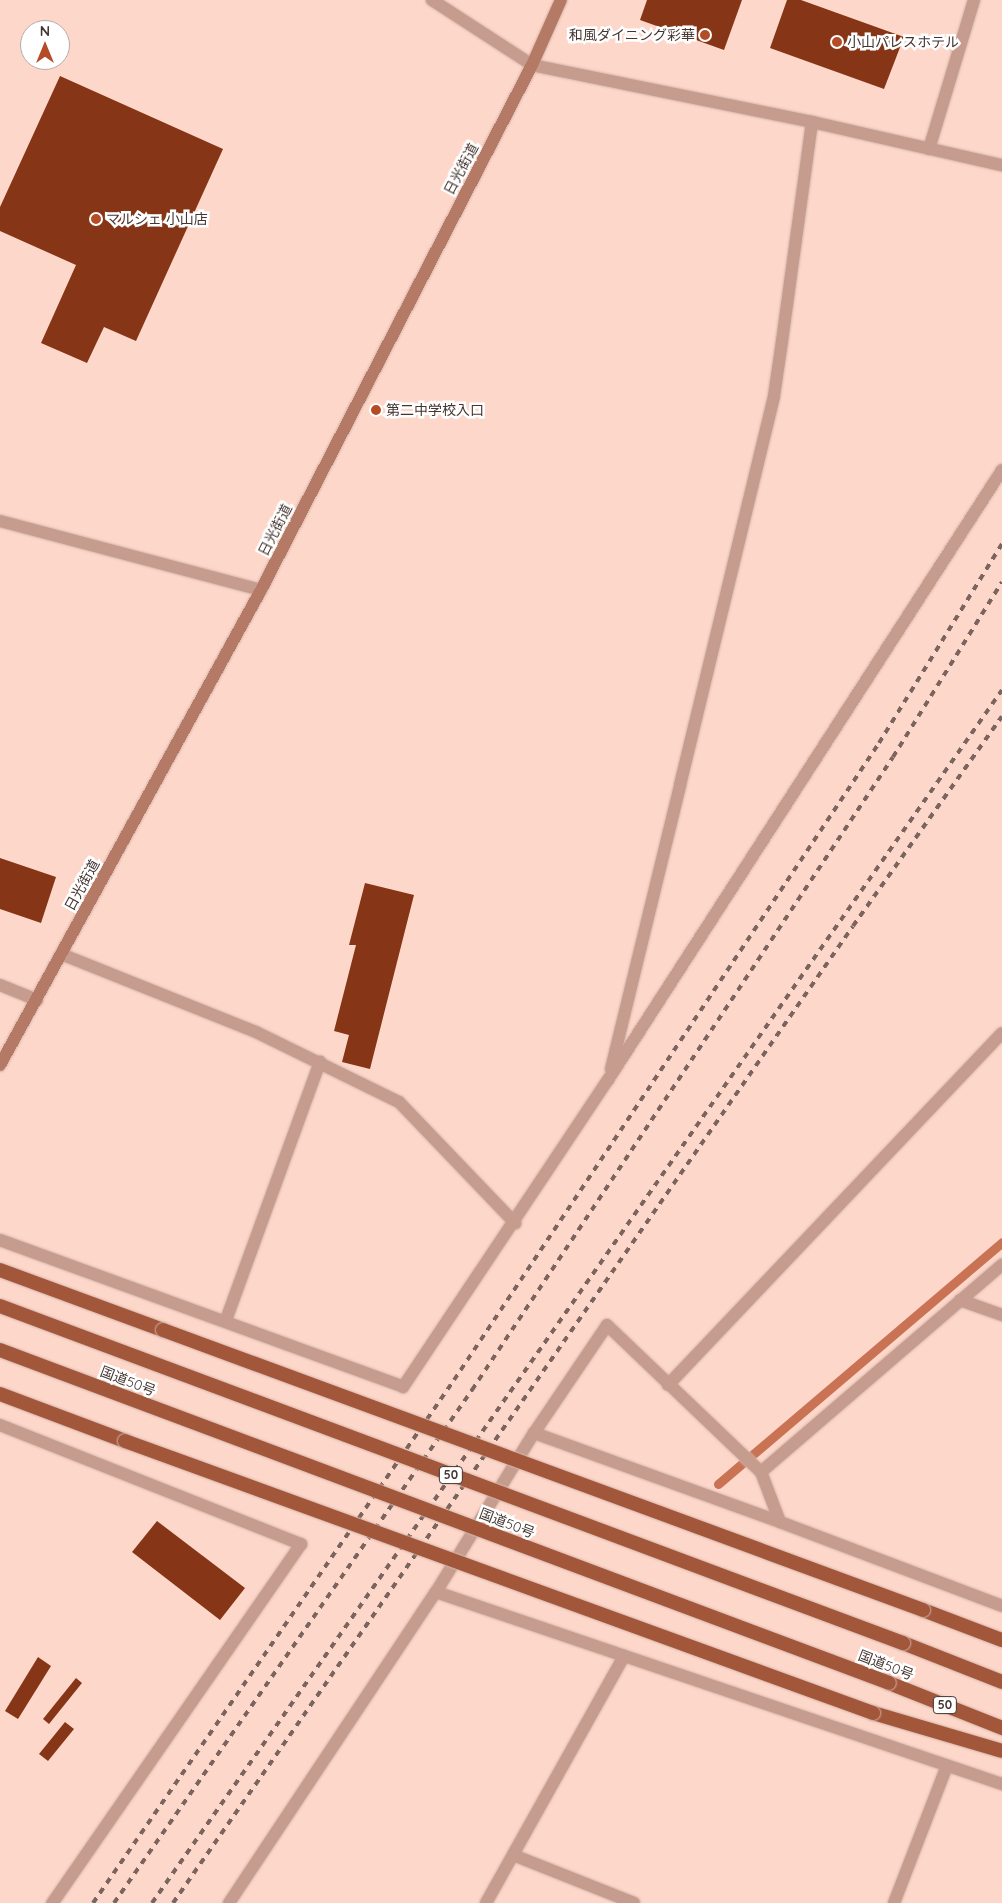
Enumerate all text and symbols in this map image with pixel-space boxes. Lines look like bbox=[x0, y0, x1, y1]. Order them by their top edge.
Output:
north arrow bbox=[20, 20, 70, 70]
text: N bbox=[40, 22, 50, 40]
place label: 和風ダイニング彩華 bbox=[569, 27, 695, 43]
marker: 和風ダイニング彩華 bbox=[699, 29, 711, 41]
place label: 小山パレスホテル bbox=[847, 34, 959, 50]
marker: 小山パレスホテル bbox=[831, 36, 843, 48]
street label: 日光街道 bbox=[440, 140, 482, 198]
place label: マルシェ 小山店 bbox=[106, 211, 208, 227]
marker: マルシェ 小山店 bbox=[90, 213, 102, 225]
place label: 第二中学校入口 bbox=[386, 402, 484, 418]
marker: 第二中学校入口 bbox=[370, 404, 382, 416]
street label: 日光街道 bbox=[255, 501, 295, 559]
street label: 日光街道 bbox=[61, 856, 103, 914]
street label: 国道50号 bbox=[98, 1363, 158, 1399]
road number: 50 bbox=[438, 1466, 464, 1484]
street label: 国道50号 bbox=[477, 1505, 537, 1541]
street label: 国道50号 bbox=[856, 1647, 916, 1683]
road number: 50 bbox=[932, 1696, 958, 1714]

